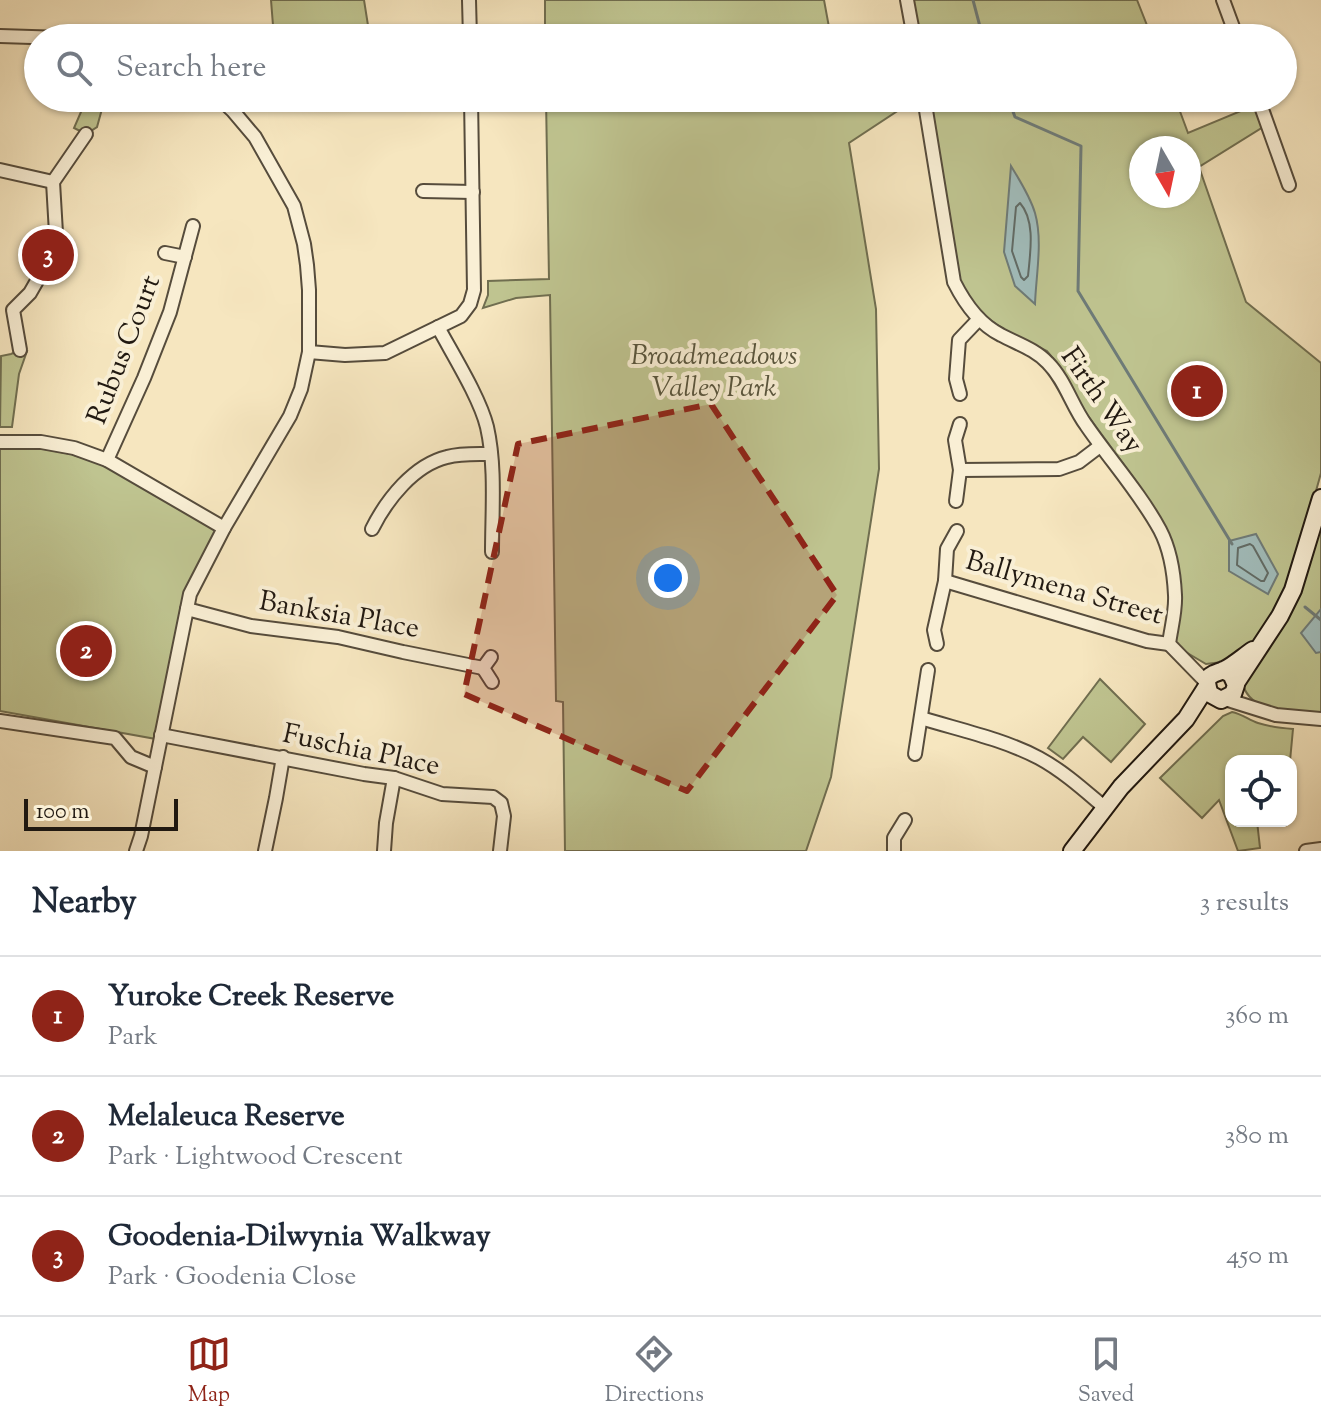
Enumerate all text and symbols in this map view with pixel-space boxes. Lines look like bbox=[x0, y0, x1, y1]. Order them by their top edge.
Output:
search box bbox=[24, 24, 1297, 112]
icon: search bbox=[52, 46, 96, 90]
text: Search here bbox=[116, 47, 266, 90]
north arrow bbox=[1129, 136, 1201, 208]
pin: 3 bbox=[22, 225, 74, 285]
street label: Rubus Court bbox=[78, 269, 172, 430]
park label: Broadmeadows Valley Park bbox=[631, 337, 797, 409]
street label: Firth Way bbox=[1050, 340, 1152, 462]
pin: 1 bbox=[1171, 361, 1223, 421]
street label: Ballymena Street bbox=[961, 542, 1168, 636]
your location bbox=[648, 558, 688, 598]
street label: Banksia Place bbox=[256, 582, 422, 650]
pin: 2 bbox=[60, 621, 112, 681]
street label: Fuschia Place bbox=[279, 715, 443, 787]
map controls bbox=[1225, 755, 1297, 827]
button: locate bbox=[1225, 755, 1297, 827]
scale bar bbox=[24, 795, 178, 831]
text: 100 m bbox=[36, 797, 89, 829]
text: Nearby bbox=[32, 879, 137, 928]
text: 3 results bbox=[1200, 885, 1289, 922]
text: Yuroke Creek Reserve bbox=[108, 976, 394, 1019]
text: 1 bbox=[54, 998, 62, 1035]
text: 360 m bbox=[1225, 998, 1289, 1035]
text: Park bbox=[108, 1019, 158, 1056]
text: Melaleuca Reserve bbox=[108, 1096, 345, 1139]
text: 2 bbox=[52, 1118, 64, 1155]
text: 380 m bbox=[1225, 1118, 1289, 1155]
text: Park · Lightwood Crescent bbox=[108, 1139, 403, 1176]
text: Goodenia-Dilwynia Walkway bbox=[108, 1216, 491, 1259]
text: 3 bbox=[53, 1238, 63, 1275]
text: 450 m bbox=[1226, 1238, 1289, 1275]
text: Park · Goodenia Close bbox=[108, 1259, 356, 1296]
tab: Map bbox=[187, 1332, 231, 1412]
tab: Directions bbox=[605, 1332, 704, 1412]
tab: Saved bbox=[1078, 1332, 1134, 1412]

